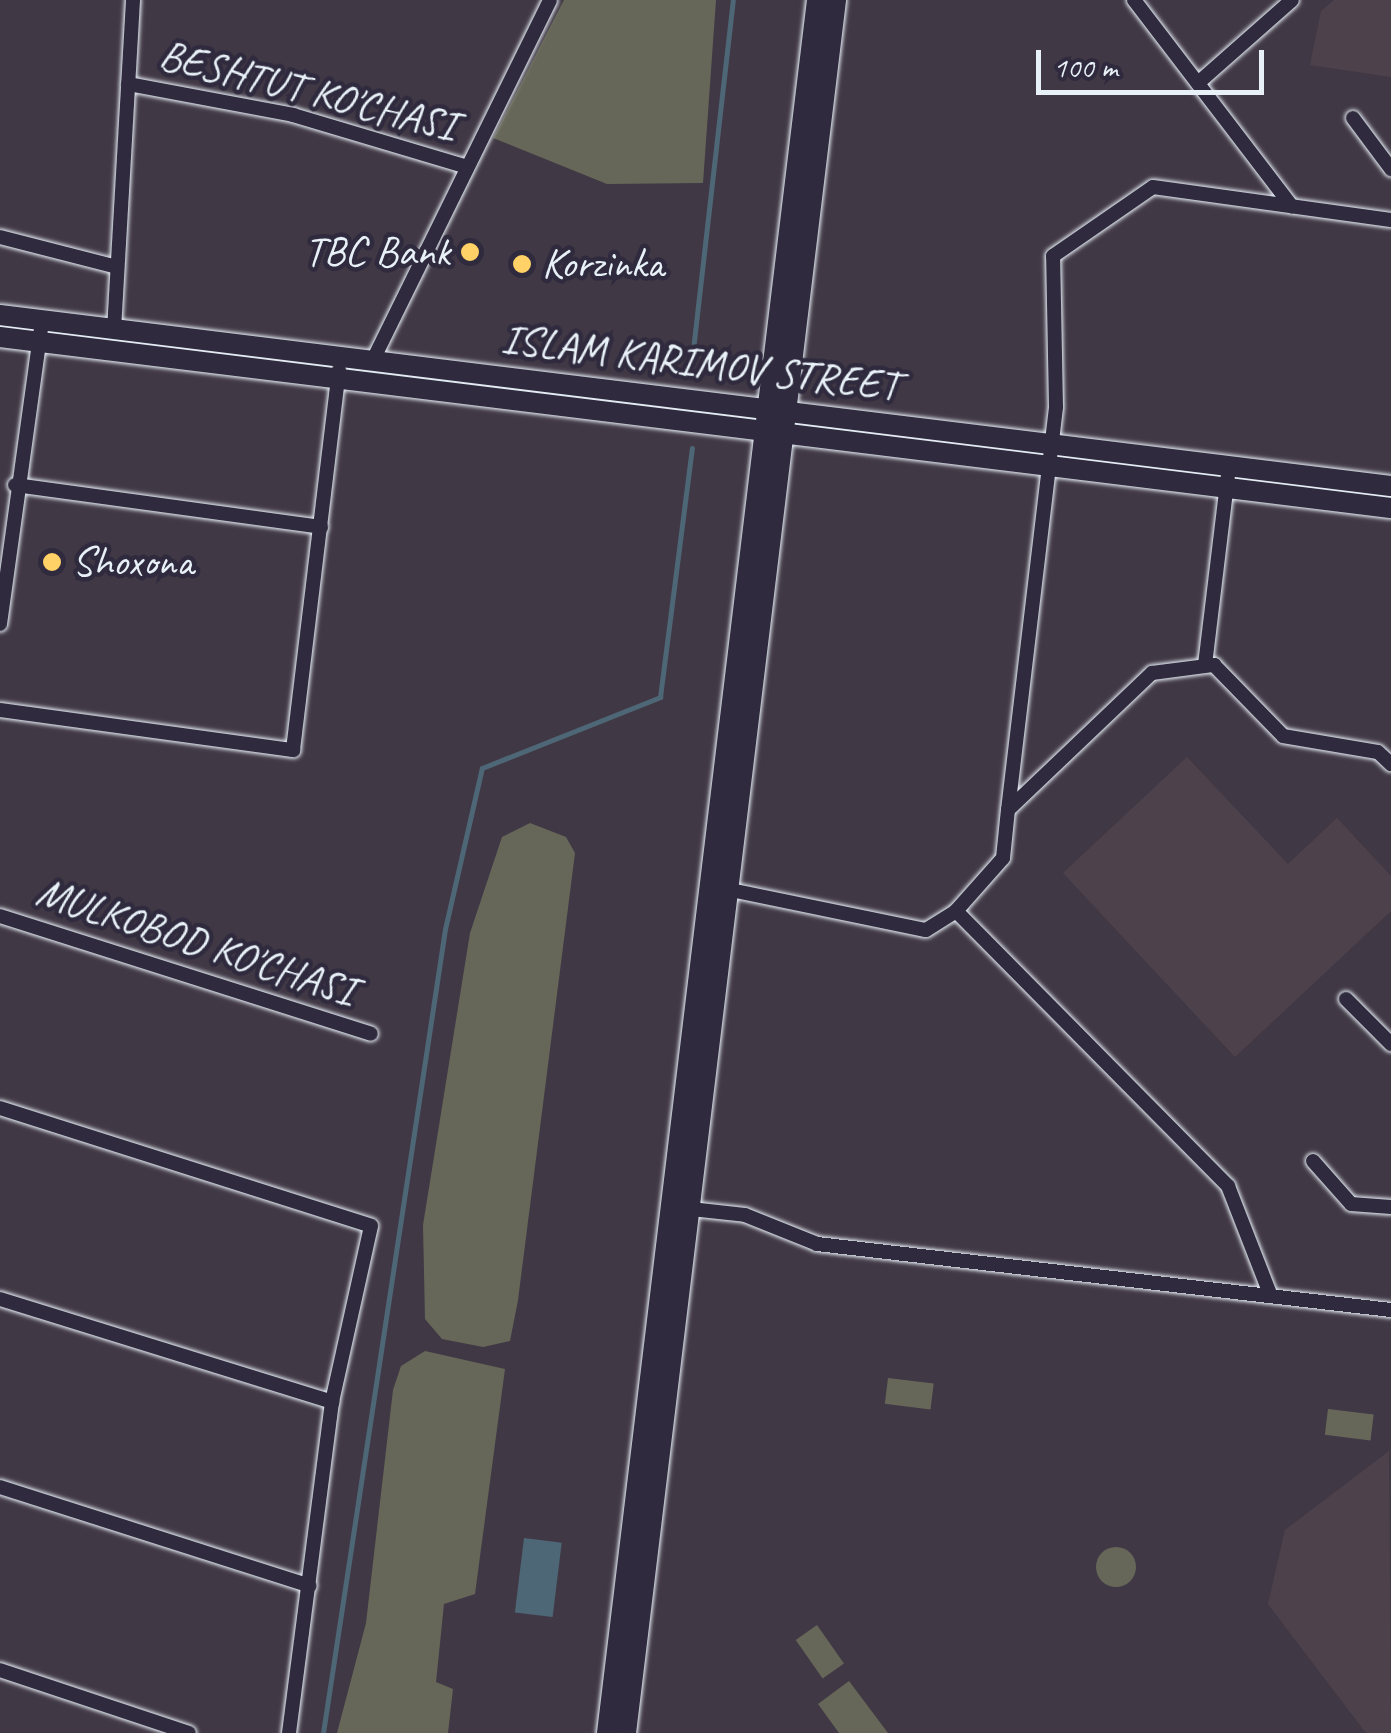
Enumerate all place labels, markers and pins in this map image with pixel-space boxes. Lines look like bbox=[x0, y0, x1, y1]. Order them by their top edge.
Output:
place label: TBC Bank bbox=[304, 227, 450, 277]
place label: Korzinka bbox=[542, 239, 663, 289]
marker: TBC Bank bbox=[459, 241, 481, 263]
marker: Korzinka bbox=[511, 253, 533, 275]
place label: Shoxona bbox=[72, 537, 193, 587]
marker: Shoxona bbox=[41, 551, 63, 573]

